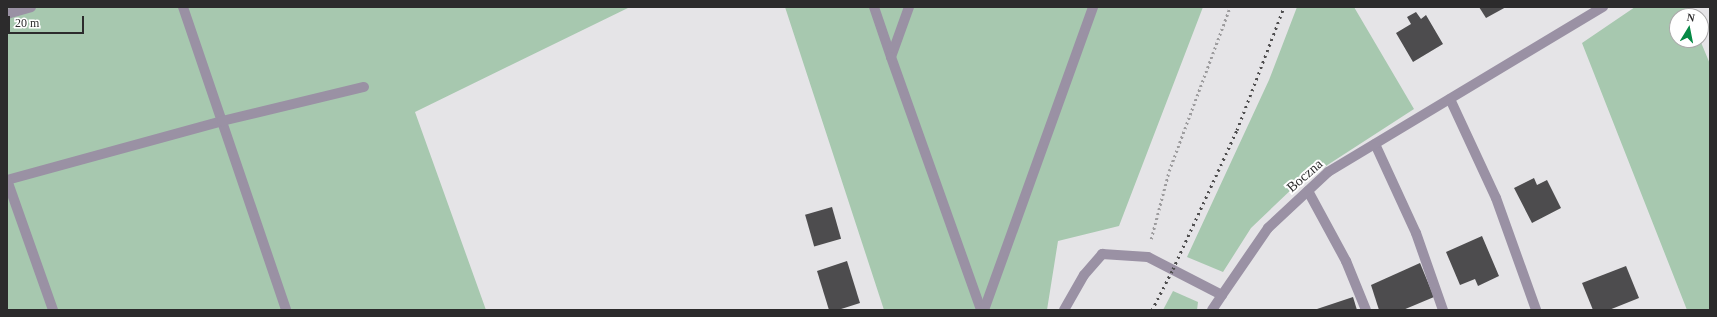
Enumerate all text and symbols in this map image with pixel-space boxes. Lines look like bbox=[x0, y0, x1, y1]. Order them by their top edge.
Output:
scale bar bbox=[10, 8, 86, 34]
north arrow bbox=[1669, 8, 1709, 48]
text: N bbox=[1686, 11, 1696, 24]
text: 20 m bbox=[15, 16, 39, 30]
street label: Boczna bbox=[1284, 156, 1326, 196]

